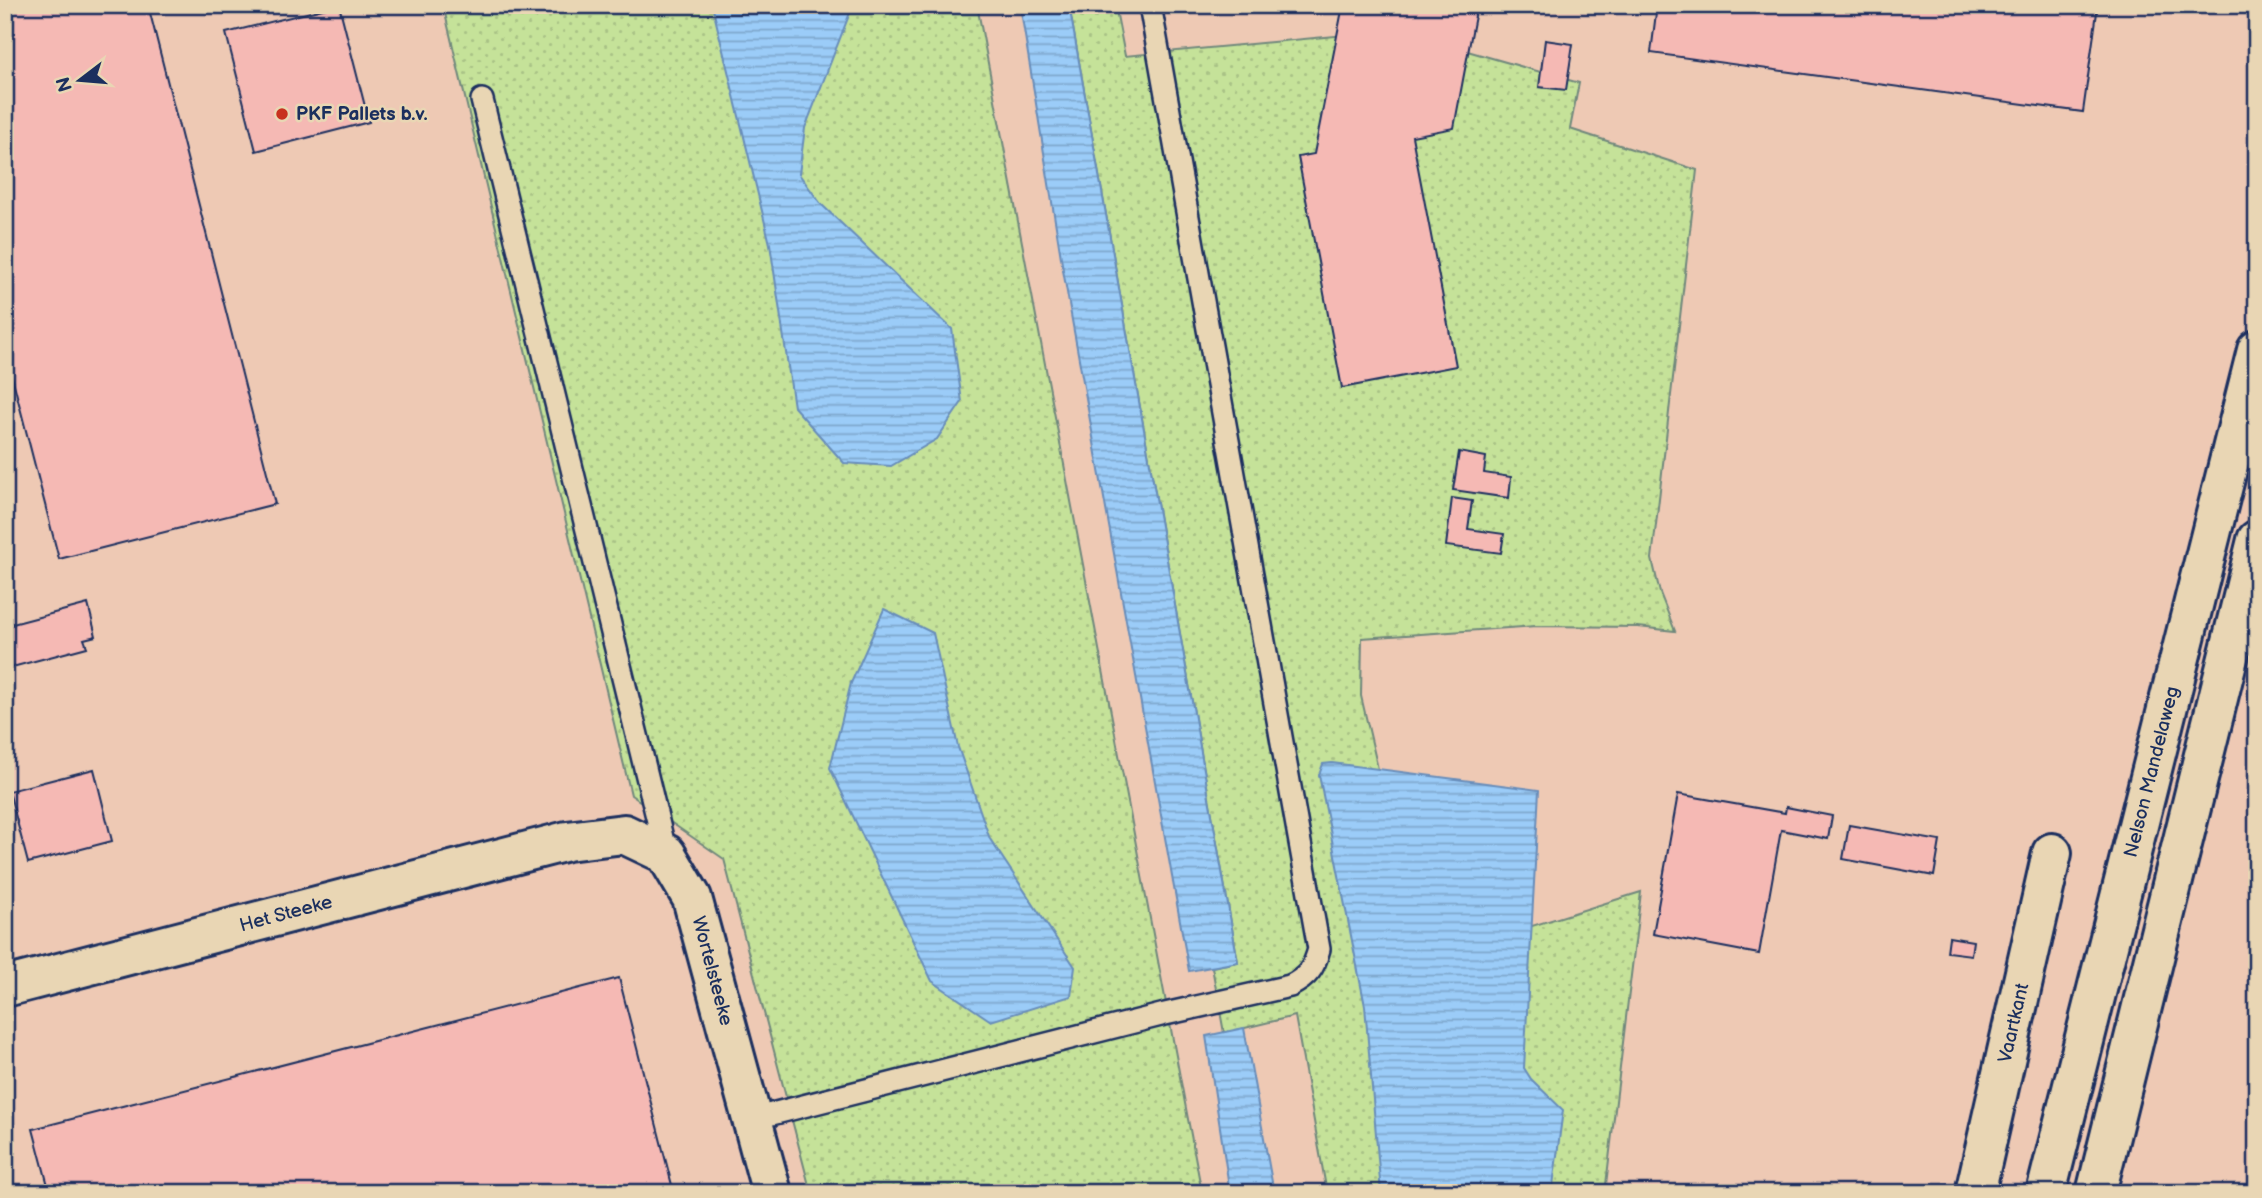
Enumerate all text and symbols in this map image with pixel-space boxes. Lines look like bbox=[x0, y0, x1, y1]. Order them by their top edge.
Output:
north arrow bbox=[46, 46, 116, 116]
text: N bbox=[52, 74, 78, 94]
place label: PKF Pallets b.v. bbox=[296, 103, 428, 126]
marker: PKF Pallets b.v. bbox=[274, 106, 290, 122]
street label: Nelson Mandelaweg bbox=[2120, 684, 2184, 860]
street label: Het Steeke bbox=[237, 891, 335, 937]
street label: Wortelsteeke bbox=[686, 914, 738, 1028]
street label: Vaartkant bbox=[1994, 981, 2034, 1065]

